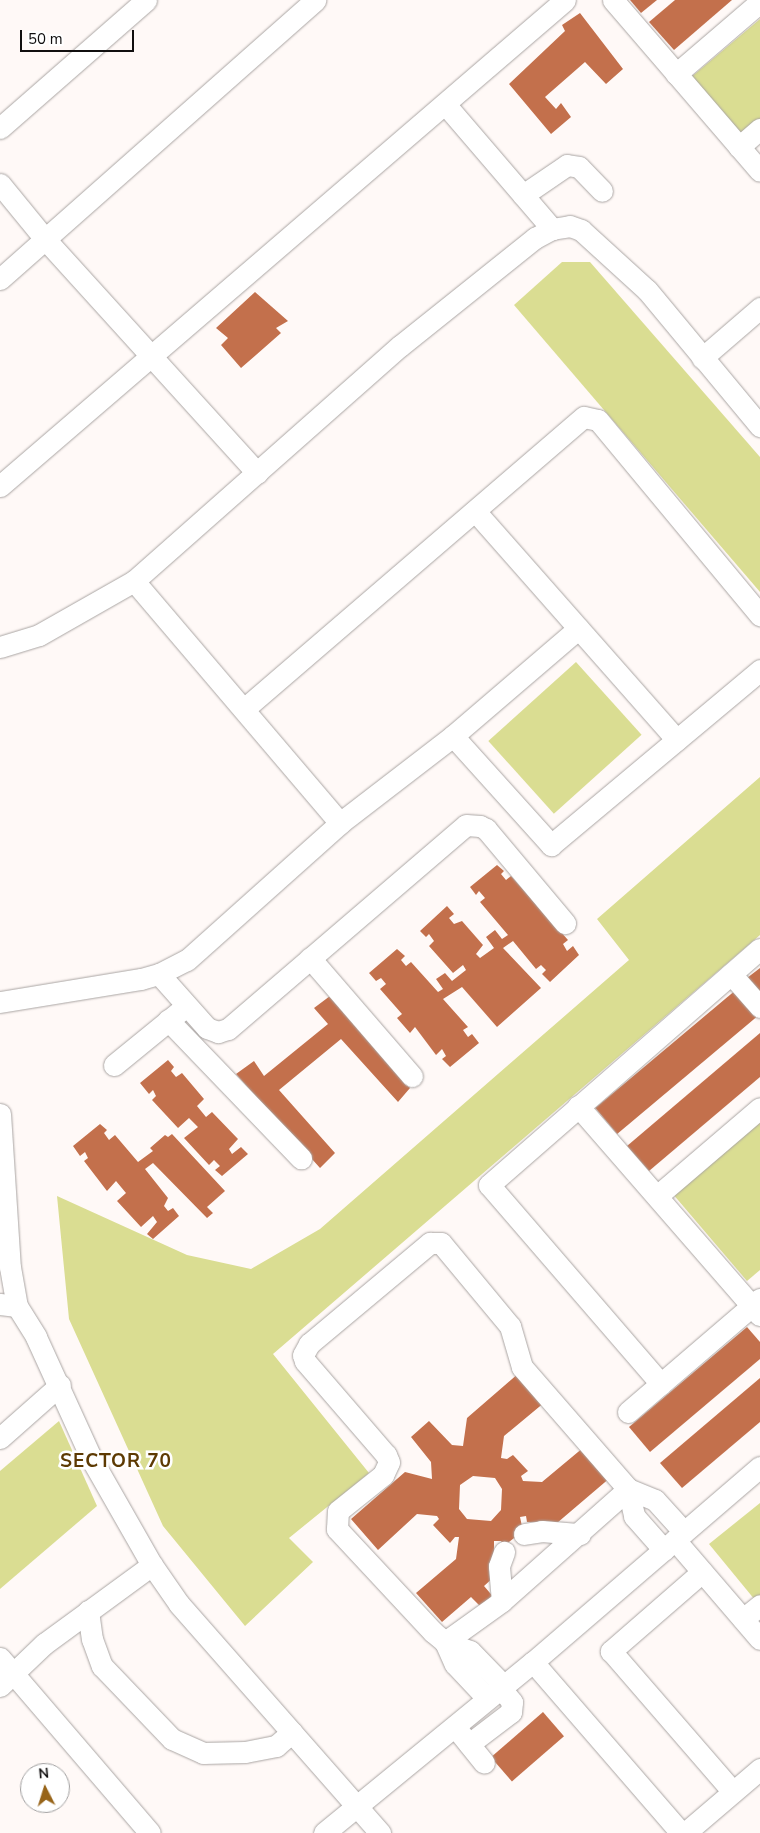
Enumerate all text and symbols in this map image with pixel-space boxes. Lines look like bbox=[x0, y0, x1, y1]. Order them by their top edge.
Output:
scale bar bbox=[22, 20, 136, 52]
text: 50 m bbox=[28, 29, 63, 49]
district label: SECTOR 70 bbox=[59, 1451, 173, 1473]
north arrow bbox=[20, 1763, 70, 1813]
text: N bbox=[38, 1764, 50, 1783]

